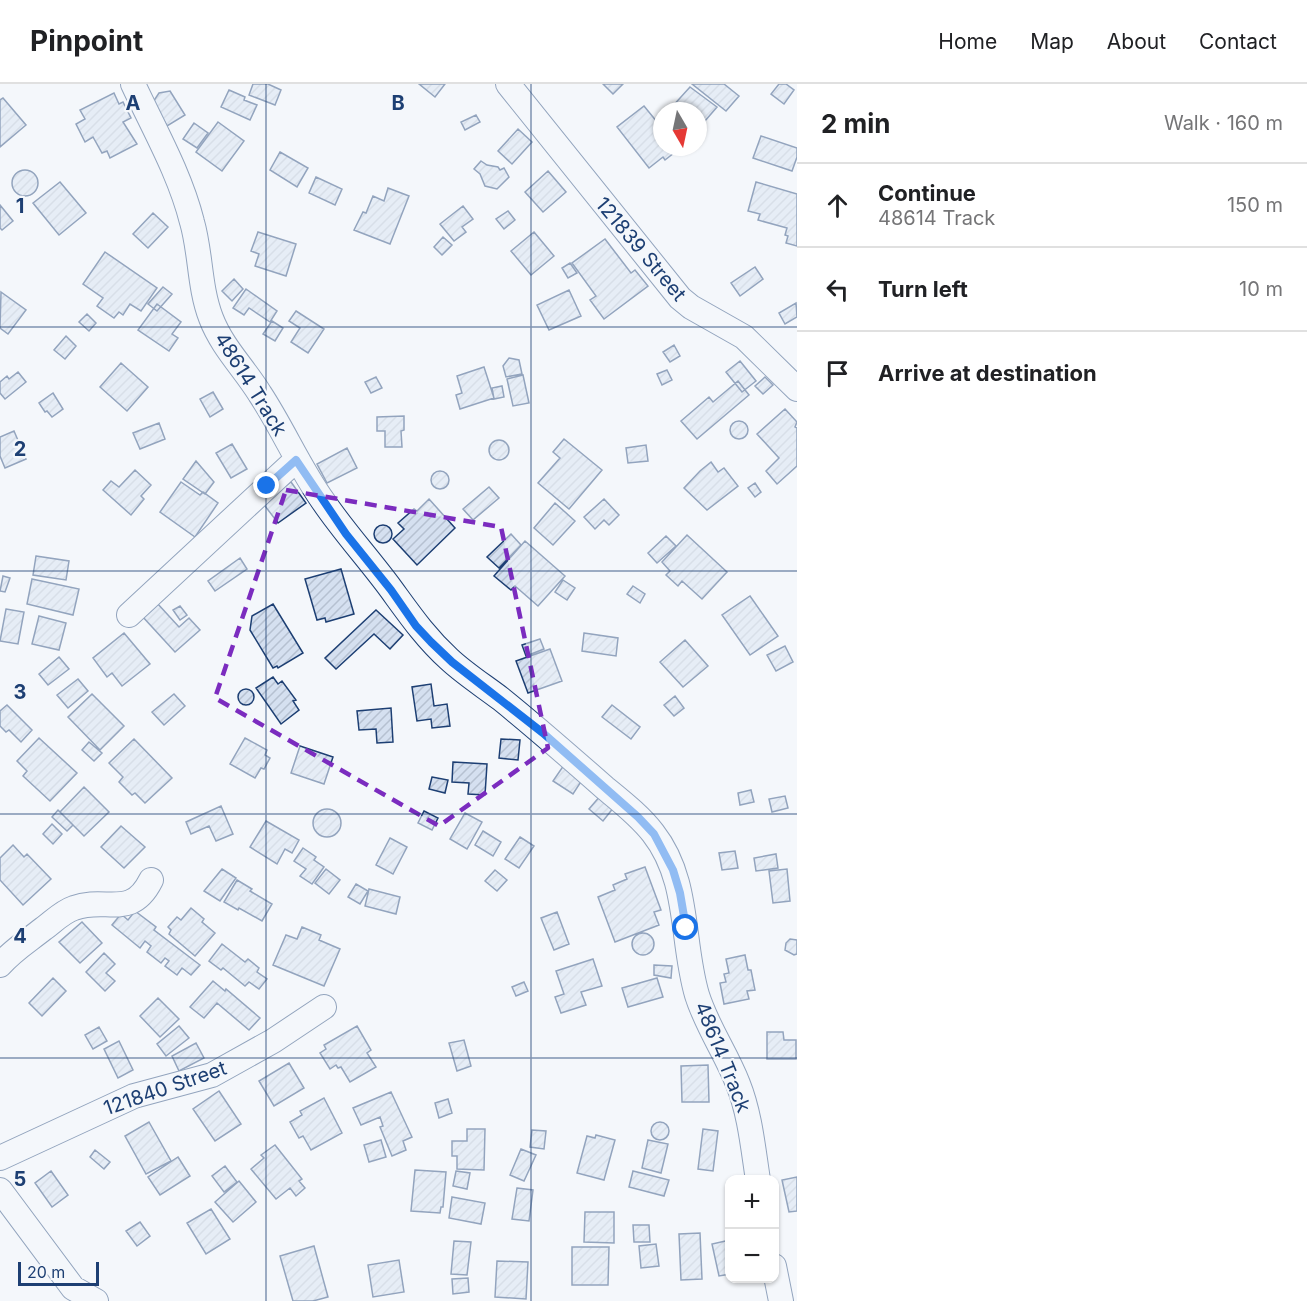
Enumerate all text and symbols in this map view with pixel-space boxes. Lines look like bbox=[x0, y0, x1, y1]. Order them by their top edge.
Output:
text: Pinpoint bbox=[30, 24, 143, 58]
text: Home bbox=[938, 29, 997, 54]
text: Map bbox=[1030, 29, 1074, 54]
text: About bbox=[1107, 29, 1166, 54]
text: Contact bbox=[1199, 29, 1277, 54]
text: A bbox=[126, 91, 141, 115]
text: B bbox=[391, 91, 405, 115]
north arrow bbox=[653, 102, 707, 156]
text: 2 min bbox=[821, 108, 891, 139]
text: Walk · 160 m bbox=[1164, 111, 1283, 135]
text: Continue bbox=[878, 180, 976, 206]
icon: ahead bbox=[821, 189, 854, 222]
street label: 121839 Street bbox=[591, 192, 692, 306]
text: 150 m bbox=[1227, 193, 1283, 217]
text: 1 bbox=[16, 194, 24, 218]
text: 48614 Track bbox=[878, 206, 995, 230]
icon: left bbox=[821, 273, 854, 306]
text: Turn left bbox=[878, 276, 968, 302]
text: 10 m bbox=[1239, 277, 1283, 301]
street label: 48614 Track bbox=[210, 328, 292, 440]
icon: arrive bbox=[821, 357, 854, 390]
text: Arrive at destination bbox=[878, 360, 1097, 386]
text: 2 bbox=[14, 437, 26, 461]
route end bbox=[253, 472, 279, 498]
text: 3 bbox=[14, 680, 26, 704]
route start bbox=[672, 914, 698, 940]
text: 4 bbox=[13, 924, 27, 948]
street label: 48614 Track bbox=[690, 998, 756, 1116]
street label: 121840 Street bbox=[100, 1056, 230, 1120]
text: 5 bbox=[14, 1167, 26, 1191]
map controls bbox=[725, 1175, 779, 1283]
button: + bbox=[725, 1175, 779, 1229]
button: − bbox=[725, 1229, 779, 1283]
scale bar bbox=[18, 1259, 99, 1286]
text: 20 m bbox=[27, 1262, 65, 1282]

